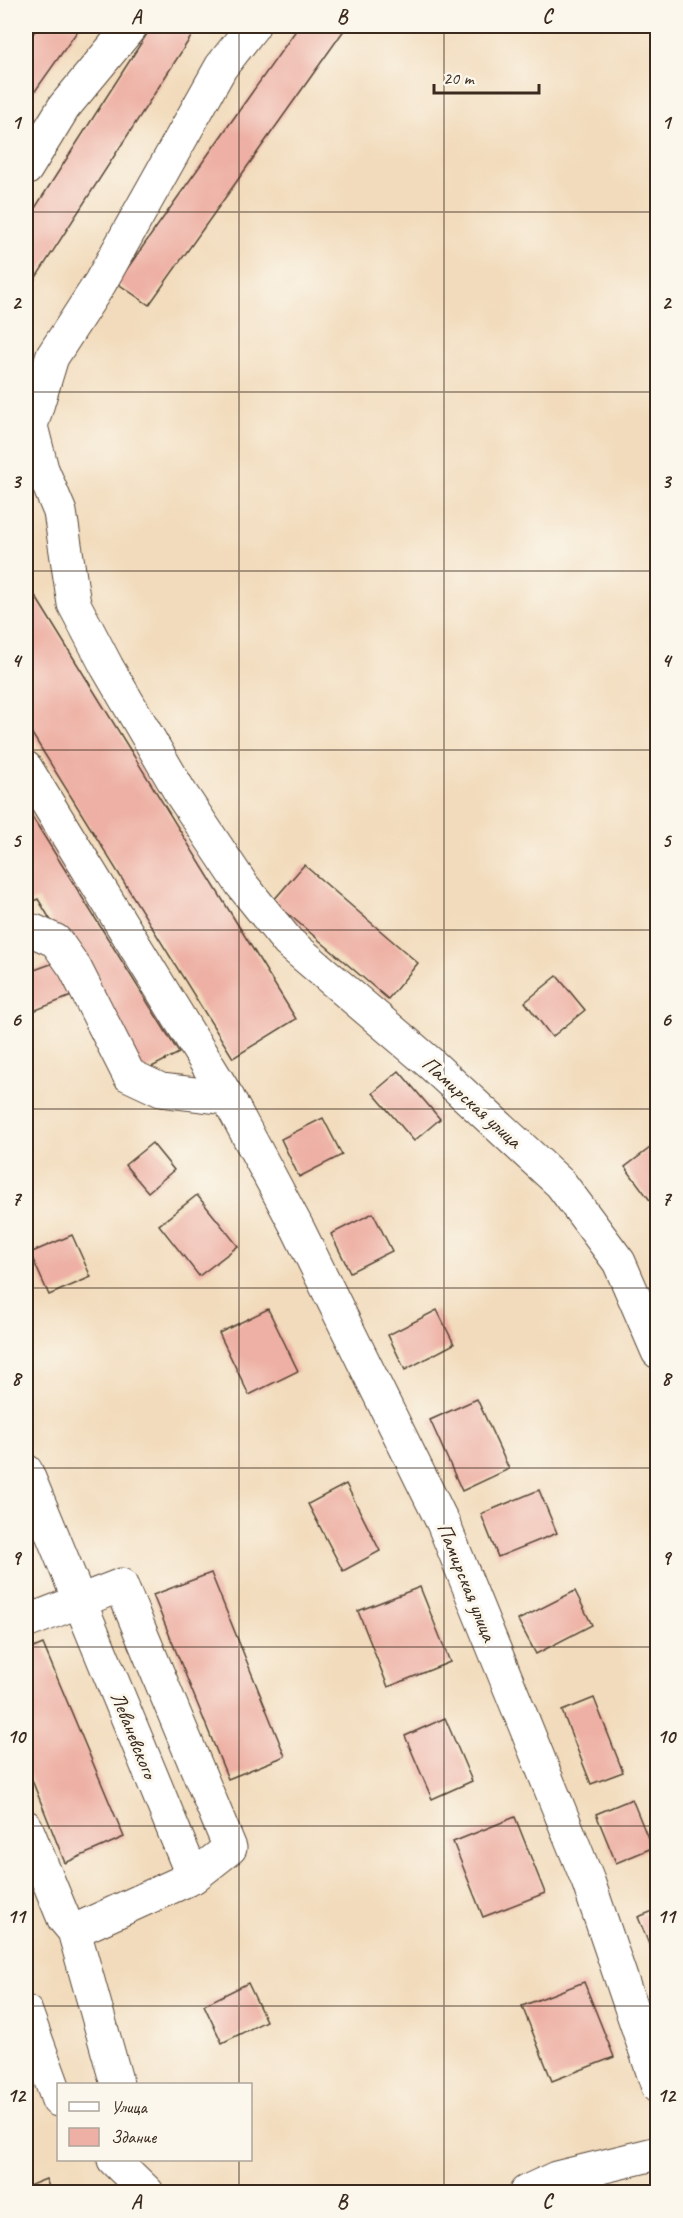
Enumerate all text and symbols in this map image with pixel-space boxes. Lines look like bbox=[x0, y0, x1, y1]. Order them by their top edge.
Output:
text: A bbox=[131, 4, 143, 29]
text: B bbox=[337, 4, 349, 29]
text: C bbox=[542, 4, 554, 29]
scale bar bbox=[434, 57, 539, 95]
text: 20 m bbox=[443, 67, 476, 89]
text: 1 bbox=[12, 110, 23, 135]
text: 1 bbox=[662, 110, 673, 135]
text: 2 bbox=[12, 290, 23, 315]
text: 2 bbox=[662, 290, 673, 315]
text: 3 bbox=[12, 469, 23, 494]
text: 3 bbox=[662, 469, 673, 494]
text: 4 bbox=[12, 648, 24, 673]
text: 4 bbox=[662, 648, 674, 673]
text: 5 bbox=[12, 828, 23, 853]
text: 5 bbox=[662, 828, 673, 853]
text: 6 bbox=[11, 1007, 22, 1032]
text: 6 bbox=[661, 1007, 672, 1032]
street label: Памирская улица bbox=[417, 1050, 529, 1155]
text: 7 bbox=[12, 1186, 23, 1211]
text: 7 bbox=[662, 1186, 673, 1211]
text: 8 bbox=[12, 1366, 24, 1391]
text: 8 bbox=[662, 1366, 674, 1391]
street label: Памирская улица bbox=[431, 1519, 503, 1647]
text: 9 bbox=[12, 1545, 23, 1570]
text: 9 bbox=[662, 1545, 673, 1570]
street label: Леваневского bbox=[105, 1688, 164, 1784]
text: 10 bbox=[7, 1724, 27, 1749]
text: 10 bbox=[657, 1724, 677, 1749]
text: 11 bbox=[7, 1904, 27, 1929]
text: 11 bbox=[657, 1904, 677, 1929]
text: 12 bbox=[7, 2083, 27, 2108]
legend bbox=[57, 2083, 252, 2161]
text: 12 bbox=[657, 2083, 677, 2108]
text: Улица bbox=[111, 2096, 148, 2118]
text: Здание bbox=[111, 2126, 157, 2148]
text: A bbox=[131, 2189, 143, 2214]
text: B bbox=[337, 2189, 349, 2214]
text: C bbox=[542, 2189, 554, 2214]

